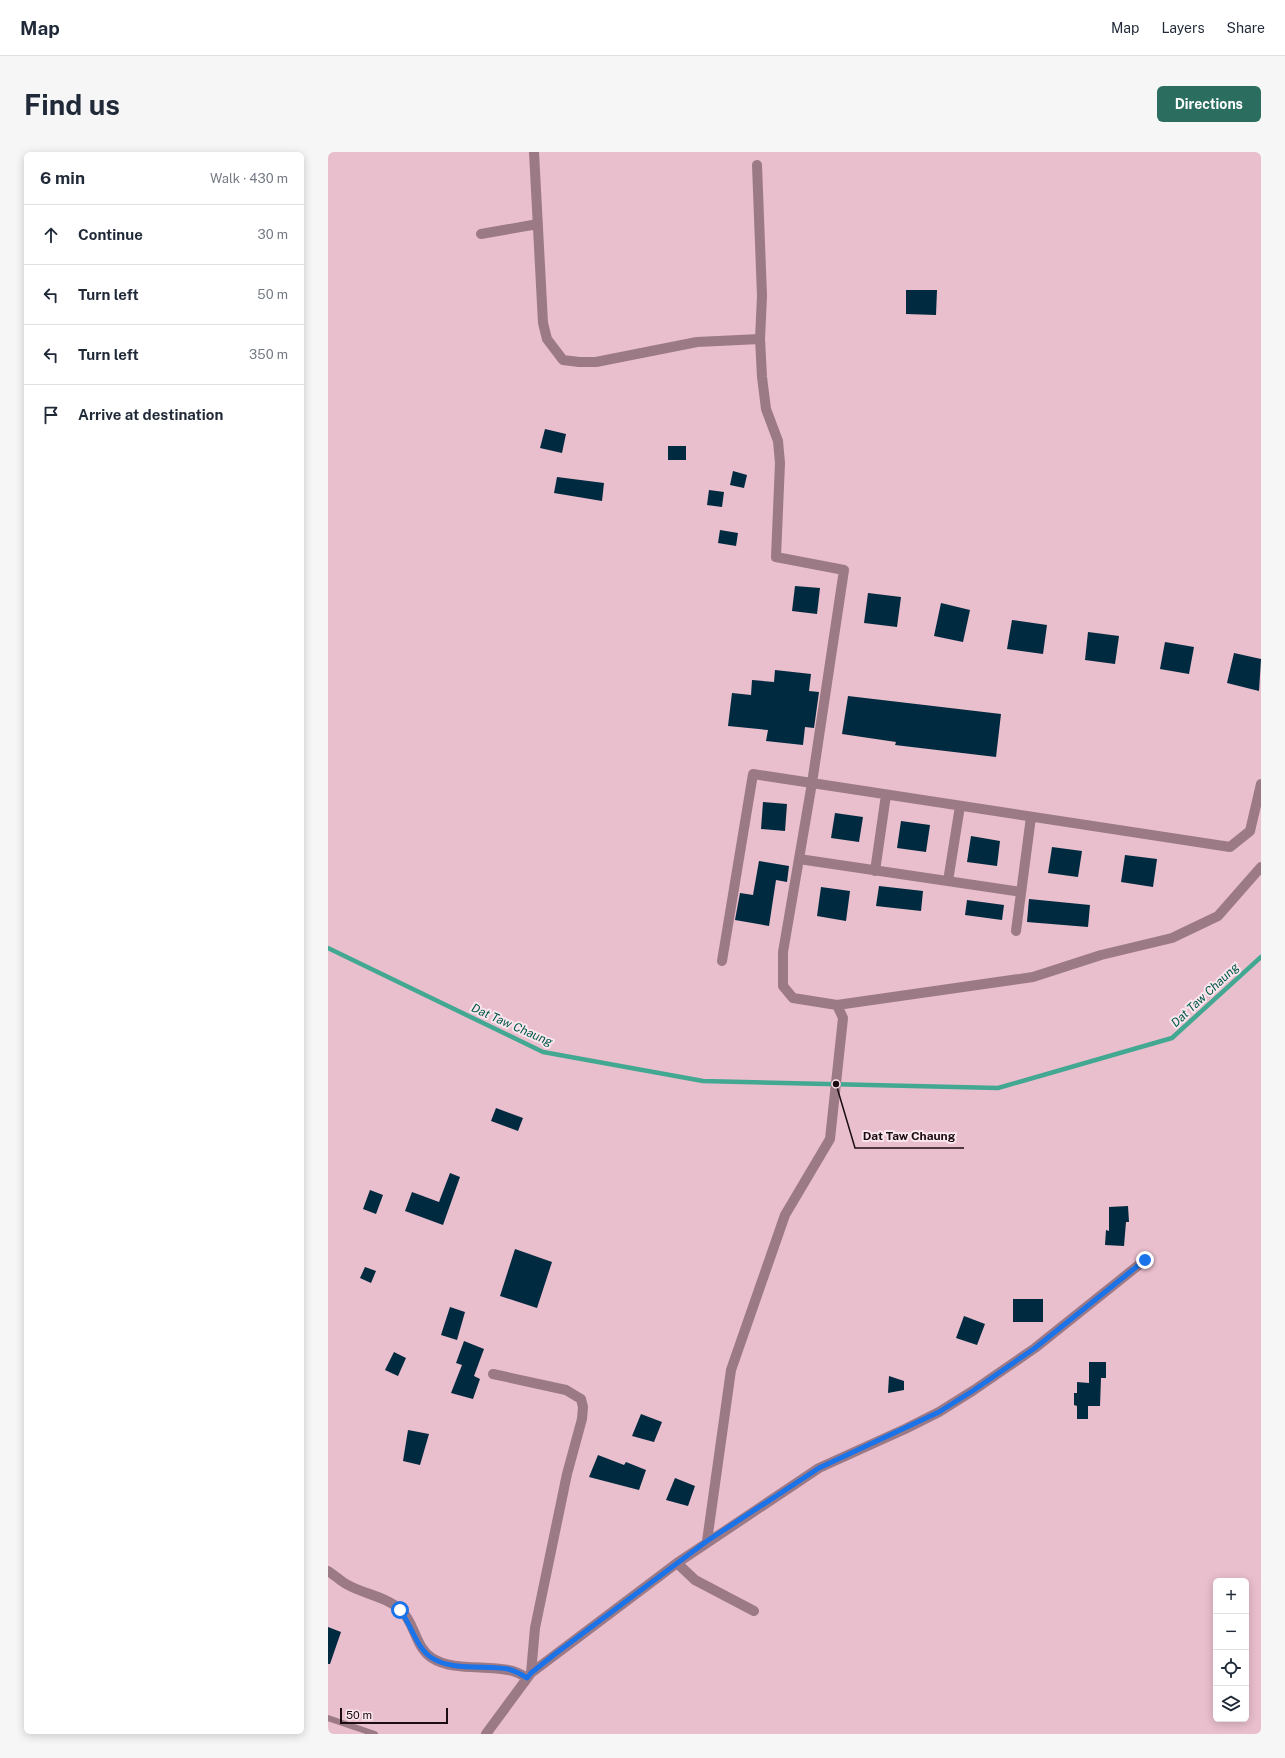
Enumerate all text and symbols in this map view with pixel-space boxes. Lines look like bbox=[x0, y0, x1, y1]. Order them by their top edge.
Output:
text: Map bbox=[20, 17, 60, 39]
text: Map bbox=[1111, 20, 1139, 36]
text: Layers bbox=[1161, 20, 1205, 36]
text: Share bbox=[1227, 20, 1265, 36]
button: Directions bbox=[1157, 86, 1261, 122]
text: Find us bbox=[24, 88, 120, 121]
text: 6 min bbox=[40, 168, 85, 188]
text: Walk · 430 m bbox=[210, 171, 288, 186]
icon: ahead bbox=[40, 224, 62, 246]
text: Continue bbox=[78, 226, 143, 243]
text: 30 m bbox=[258, 227, 288, 242]
icon: left bbox=[40, 284, 62, 306]
text: Turn left bbox=[78, 286, 139, 303]
text: 50 m bbox=[257, 287, 288, 302]
icon: left bbox=[40, 344, 62, 366]
text: Turn left bbox=[78, 346, 139, 363]
text: 350 m bbox=[249, 347, 288, 362]
icon: arrive bbox=[40, 404, 62, 426]
text: Arrive at destination bbox=[78, 406, 223, 423]
water label: Dat Taw Chaung bbox=[1168, 959, 1242, 1030]
water label: Dat Taw Chaung bbox=[469, 1001, 556, 1050]
callout: Dat Taw Chaung bbox=[855, 1124, 964, 1148]
text: Dat Taw Chaung bbox=[863, 1129, 956, 1143]
route end bbox=[1136, 1251, 1154, 1269]
map controls bbox=[1213, 1578, 1249, 1722]
button: + bbox=[1213, 1578, 1249, 1614]
route start bbox=[391, 1601, 409, 1619]
button: − bbox=[1213, 1614, 1249, 1650]
button: locate bbox=[1213, 1650, 1249, 1686]
button: layers bbox=[1213, 1686, 1249, 1722]
scale bar bbox=[340, 1706, 448, 1725]
text: 50 m bbox=[346, 1709, 372, 1721]

